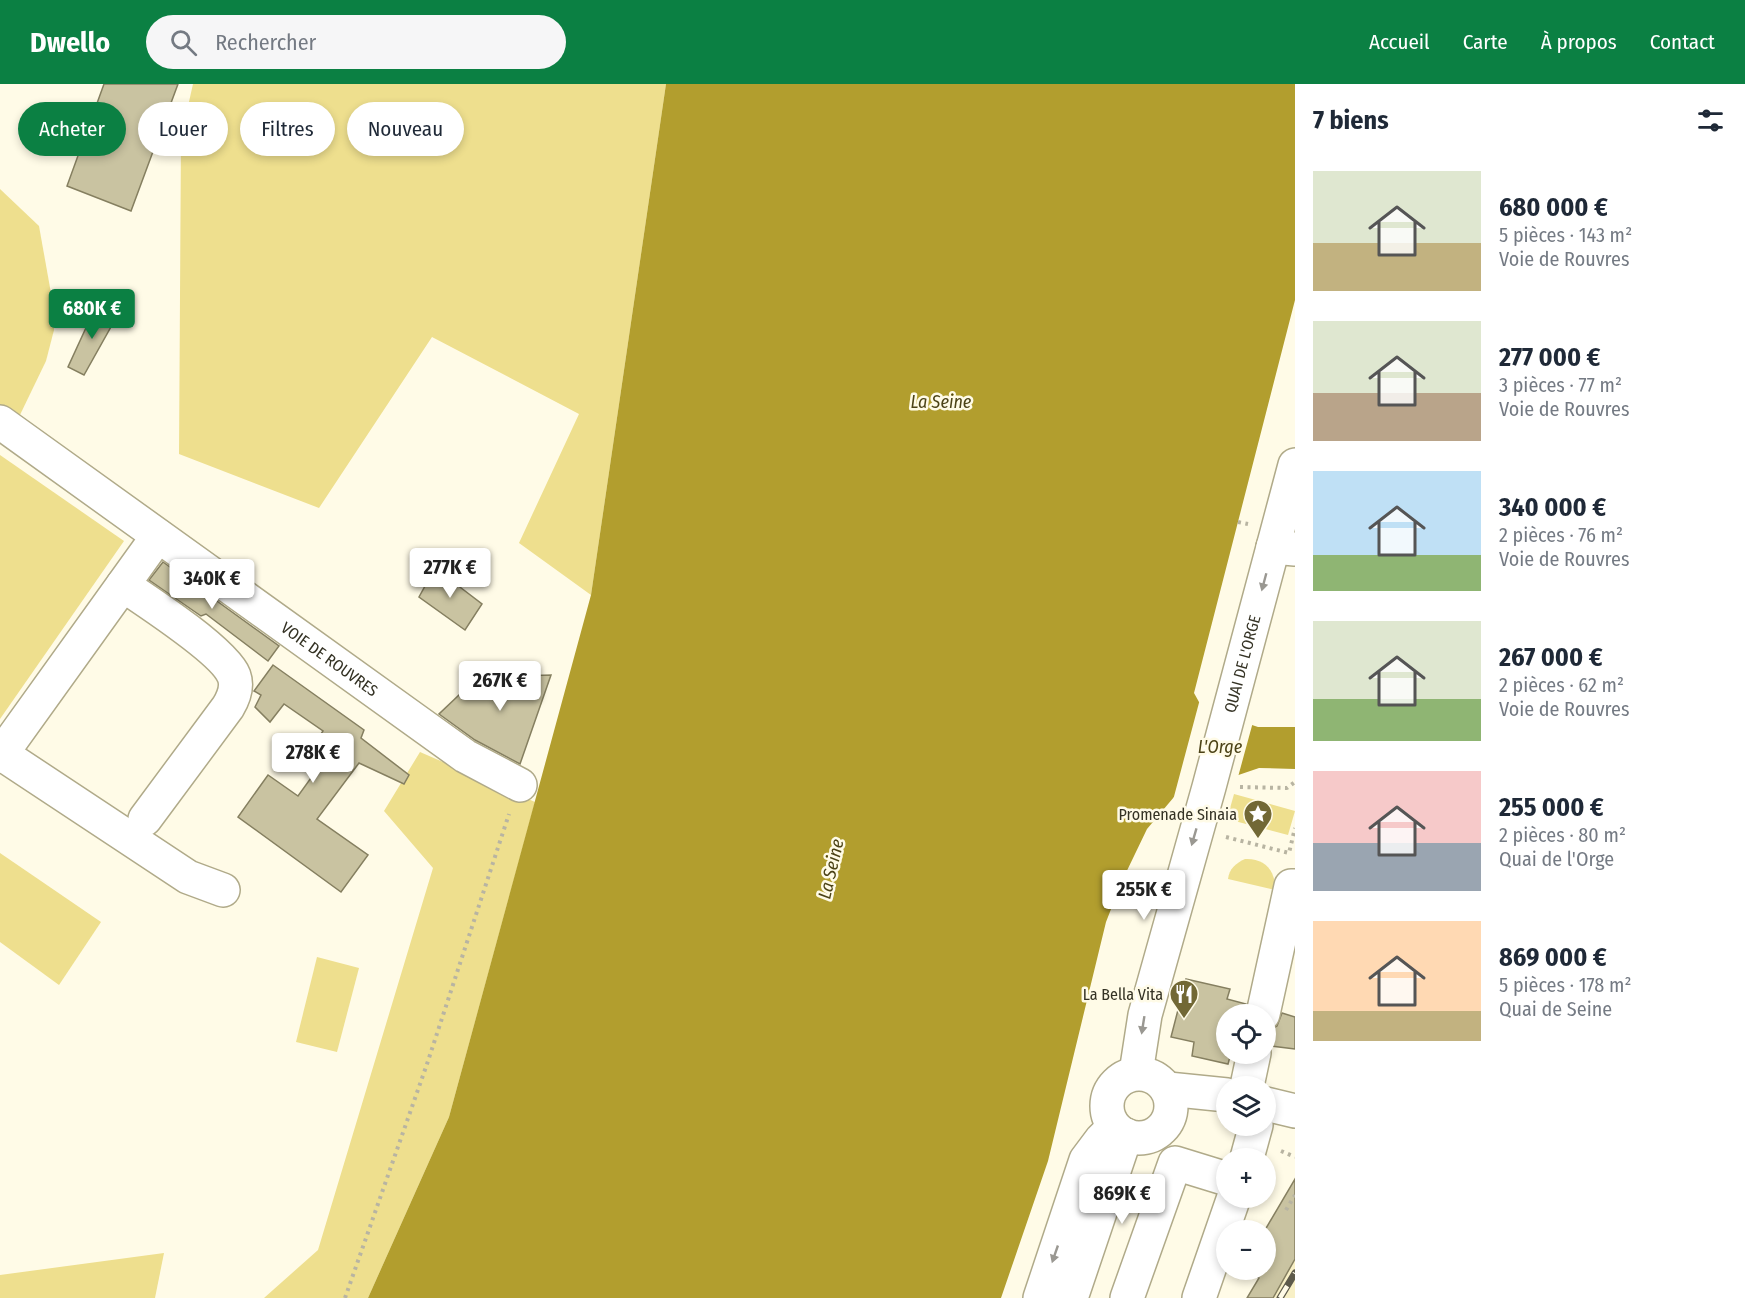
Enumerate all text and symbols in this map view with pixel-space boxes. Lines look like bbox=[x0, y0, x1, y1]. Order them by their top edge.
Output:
search box bbox=[146, 15, 566, 69]
text: Dwello bbox=[30, 26, 110, 59]
icon: search bbox=[167, 26, 200, 59]
text: Rechercher bbox=[215, 29, 316, 56]
text: Accueil bbox=[1369, 29, 1430, 55]
text: Carte bbox=[1463, 29, 1508, 55]
text: À propos bbox=[1541, 29, 1617, 55]
text: Contact bbox=[1650, 29, 1715, 55]
chip: Acheter bbox=[18, 102, 126, 156]
chip: Louer bbox=[138, 102, 228, 156]
chip: Filtres bbox=[240, 102, 335, 156]
chip: Nouveau bbox=[347, 102, 464, 156]
icon: filters bbox=[1694, 104, 1727, 137]
text: 7 biens bbox=[1313, 105, 1389, 136]
text: 680 000 € bbox=[1499, 192, 1608, 223]
icon: home bbox=[1361, 195, 1433, 267]
text: 5 pièces · 143 m² bbox=[1499, 223, 1632, 247]
text: Voie de Rouvres bbox=[1499, 247, 1629, 271]
pin: 680K € bbox=[43, 289, 141, 340]
text: 680K € bbox=[63, 296, 121, 320]
text: 277 000 € bbox=[1499, 342, 1601, 373]
icon: home bbox=[1361, 345, 1433, 417]
text: 3 pièces · 77 m² bbox=[1499, 373, 1622, 397]
water label: La Seine bbox=[911, 391, 972, 413]
text: Voie de Rouvres bbox=[1499, 397, 1629, 421]
text: 340 000 € bbox=[1499, 492, 1606, 523]
icon: home bbox=[1361, 495, 1433, 567]
text: 2 pièces · 76 m² bbox=[1499, 523, 1623, 547]
text: Voie de Rouvres bbox=[1499, 547, 1629, 571]
pin: 277K € bbox=[401, 548, 499, 599]
text: 277K € bbox=[424, 555, 476, 579]
pin: 340K € bbox=[163, 559, 261, 610]
text: 340K € bbox=[183, 566, 241, 590]
one-way arrow bbox=[1258, 573, 1268, 591]
street label: QUAI DE L'ORGE bbox=[1220, 613, 1265, 715]
street label: VOIE DE ROUVRES bbox=[277, 618, 382, 700]
text: 267 000 € bbox=[1499, 642, 1603, 673]
icon: home bbox=[1361, 645, 1433, 717]
pin: 267K € bbox=[451, 661, 549, 712]
text: 267K € bbox=[473, 668, 527, 692]
text: 2 pièces · 62 m² bbox=[1499, 673, 1624, 697]
text: Voie de Rouvres bbox=[1499, 697, 1629, 721]
pin: 278K € bbox=[264, 733, 362, 784]
water label: L'Orge bbox=[1198, 736, 1243, 758]
text: 278K € bbox=[286, 740, 340, 764]
text: 255 000 € bbox=[1499, 792, 1604, 823]
icon: home bbox=[1361, 795, 1433, 867]
place icon: Promenade Sinaia bbox=[1242, 798, 1274, 840]
place label: Promenade Sinaia bbox=[1119, 805, 1237, 824]
text: 2 pièces · 80 m² bbox=[1499, 823, 1626, 847]
one-way arrow bbox=[1189, 828, 1198, 846]
water label: La Seine bbox=[813, 836, 849, 901]
text: Quai de l'Orge bbox=[1499, 847, 1614, 871]
pin: 255K € bbox=[1095, 870, 1193, 921]
text: 255K € bbox=[1116, 877, 1172, 901]
text: 869 000 € bbox=[1499, 942, 1607, 973]
icon: home bbox=[1361, 945, 1433, 1017]
text: 5 pièces · 178 m² bbox=[1499, 973, 1631, 997]
restaurant icon: La Bella Vita bbox=[1168, 978, 1200, 1020]
place label: La Bella Vita bbox=[1083, 985, 1163, 1004]
text: Quai de Seine bbox=[1499, 997, 1612, 1021]
map controls bbox=[1216, 1004, 1276, 1280]
button: locate bbox=[1216, 1004, 1276, 1064]
one-way arrow bbox=[1139, 1016, 1148, 1035]
button: layers bbox=[1216, 1076, 1276, 1136]
button: + bbox=[1216, 1148, 1276, 1208]
pin: 869K € bbox=[1073, 1174, 1171, 1225]
text: 869K € bbox=[1093, 1181, 1151, 1205]
button: − bbox=[1216, 1220, 1276, 1280]
one-way arrow bbox=[1050, 1245, 1059, 1263]

